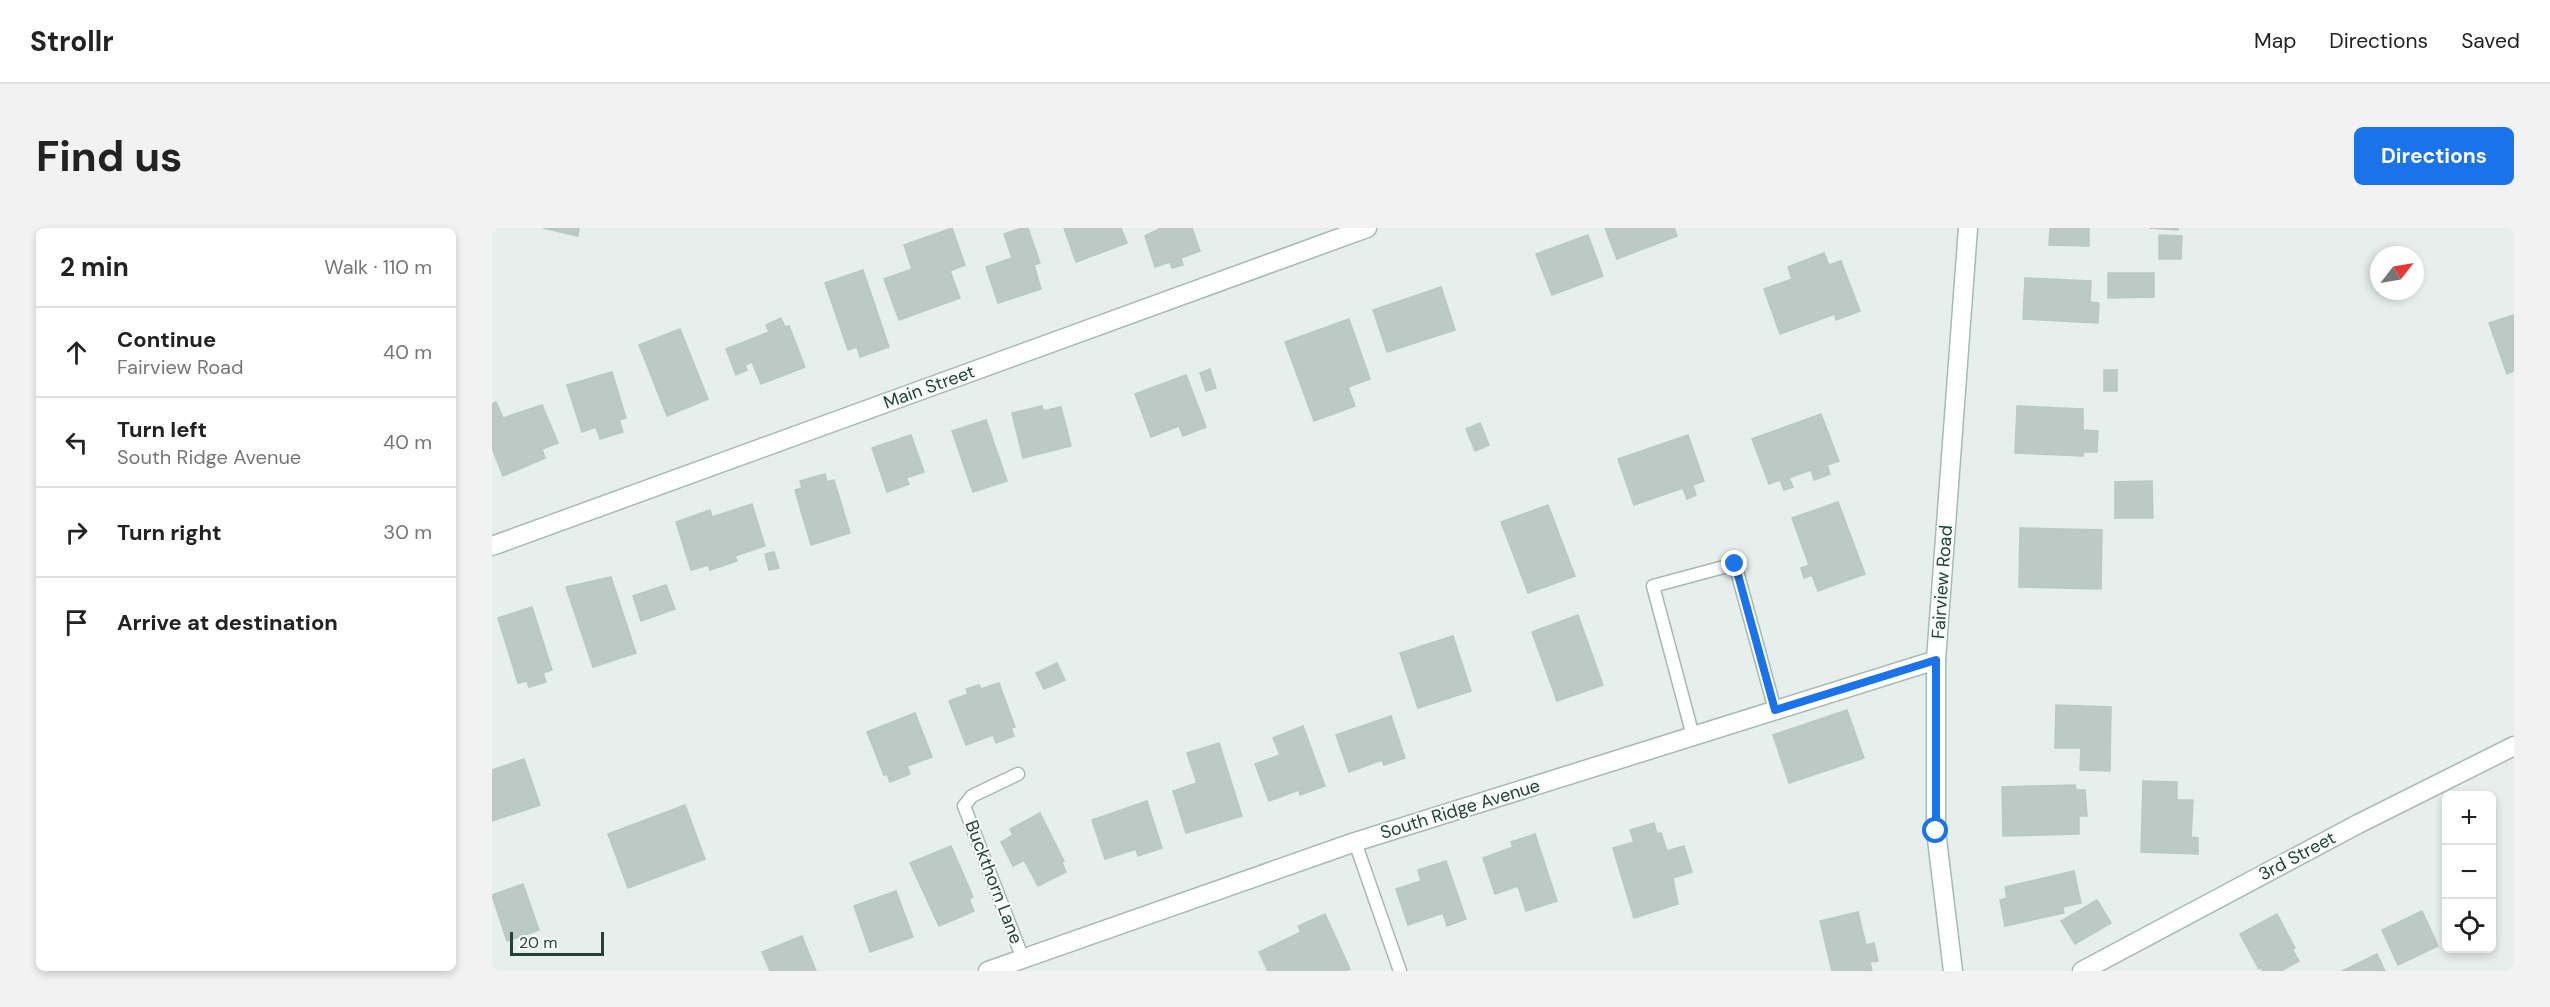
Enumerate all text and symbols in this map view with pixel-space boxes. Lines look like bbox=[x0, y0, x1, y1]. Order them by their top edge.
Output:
text: Strollr bbox=[30, 23, 114, 60]
text: Map bbox=[2254, 27, 2296, 55]
text: Directions bbox=[2329, 27, 2428, 55]
text: Saved bbox=[2461, 27, 2520, 55]
button: Directions bbox=[2354, 127, 2514, 185]
text: Find us bbox=[36, 129, 182, 184]
north arrow bbox=[2370, 246, 2424, 300]
text: 2 min bbox=[60, 250, 129, 284]
text: Walk · 110 m bbox=[324, 254, 432, 280]
text: Continue bbox=[117, 325, 216, 354]
icon: ahead bbox=[60, 336, 93, 369]
text: 40 m bbox=[383, 339, 432, 365]
text: Fairview Road bbox=[117, 354, 244, 380]
street label: Main Street bbox=[880, 359, 978, 415]
text: Turn left bbox=[117, 415, 207, 444]
icon: left bbox=[60, 426, 93, 459]
text: 40 m bbox=[383, 429, 432, 455]
text: South Ridge Avenue bbox=[117, 444, 301, 470]
icon: right bbox=[60, 516, 93, 549]
text: Turn right bbox=[117, 518, 222, 547]
text: 30 m bbox=[383, 519, 432, 545]
street label: Fairview Road bbox=[1926, 524, 1958, 640]
route end bbox=[1721, 550, 1747, 576]
icon: arrive bbox=[60, 606, 93, 639]
text: Arrive at destination bbox=[117, 608, 338, 637]
street label: South Ridge Avenue bbox=[1377, 773, 1543, 845]
map controls bbox=[2442, 791, 2496, 953]
button: + bbox=[2442, 791, 2496, 845]
street label: Buckthorn Lane bbox=[959, 817, 1029, 947]
route start bbox=[1922, 817, 1948, 843]
street label: 3rd Street bbox=[2254, 826, 2340, 886]
button: − bbox=[2442, 845, 2496, 899]
button: locate bbox=[2442, 899, 2496, 953]
scale bar bbox=[510, 929, 604, 956]
text: 20 m bbox=[519, 932, 558, 953]

